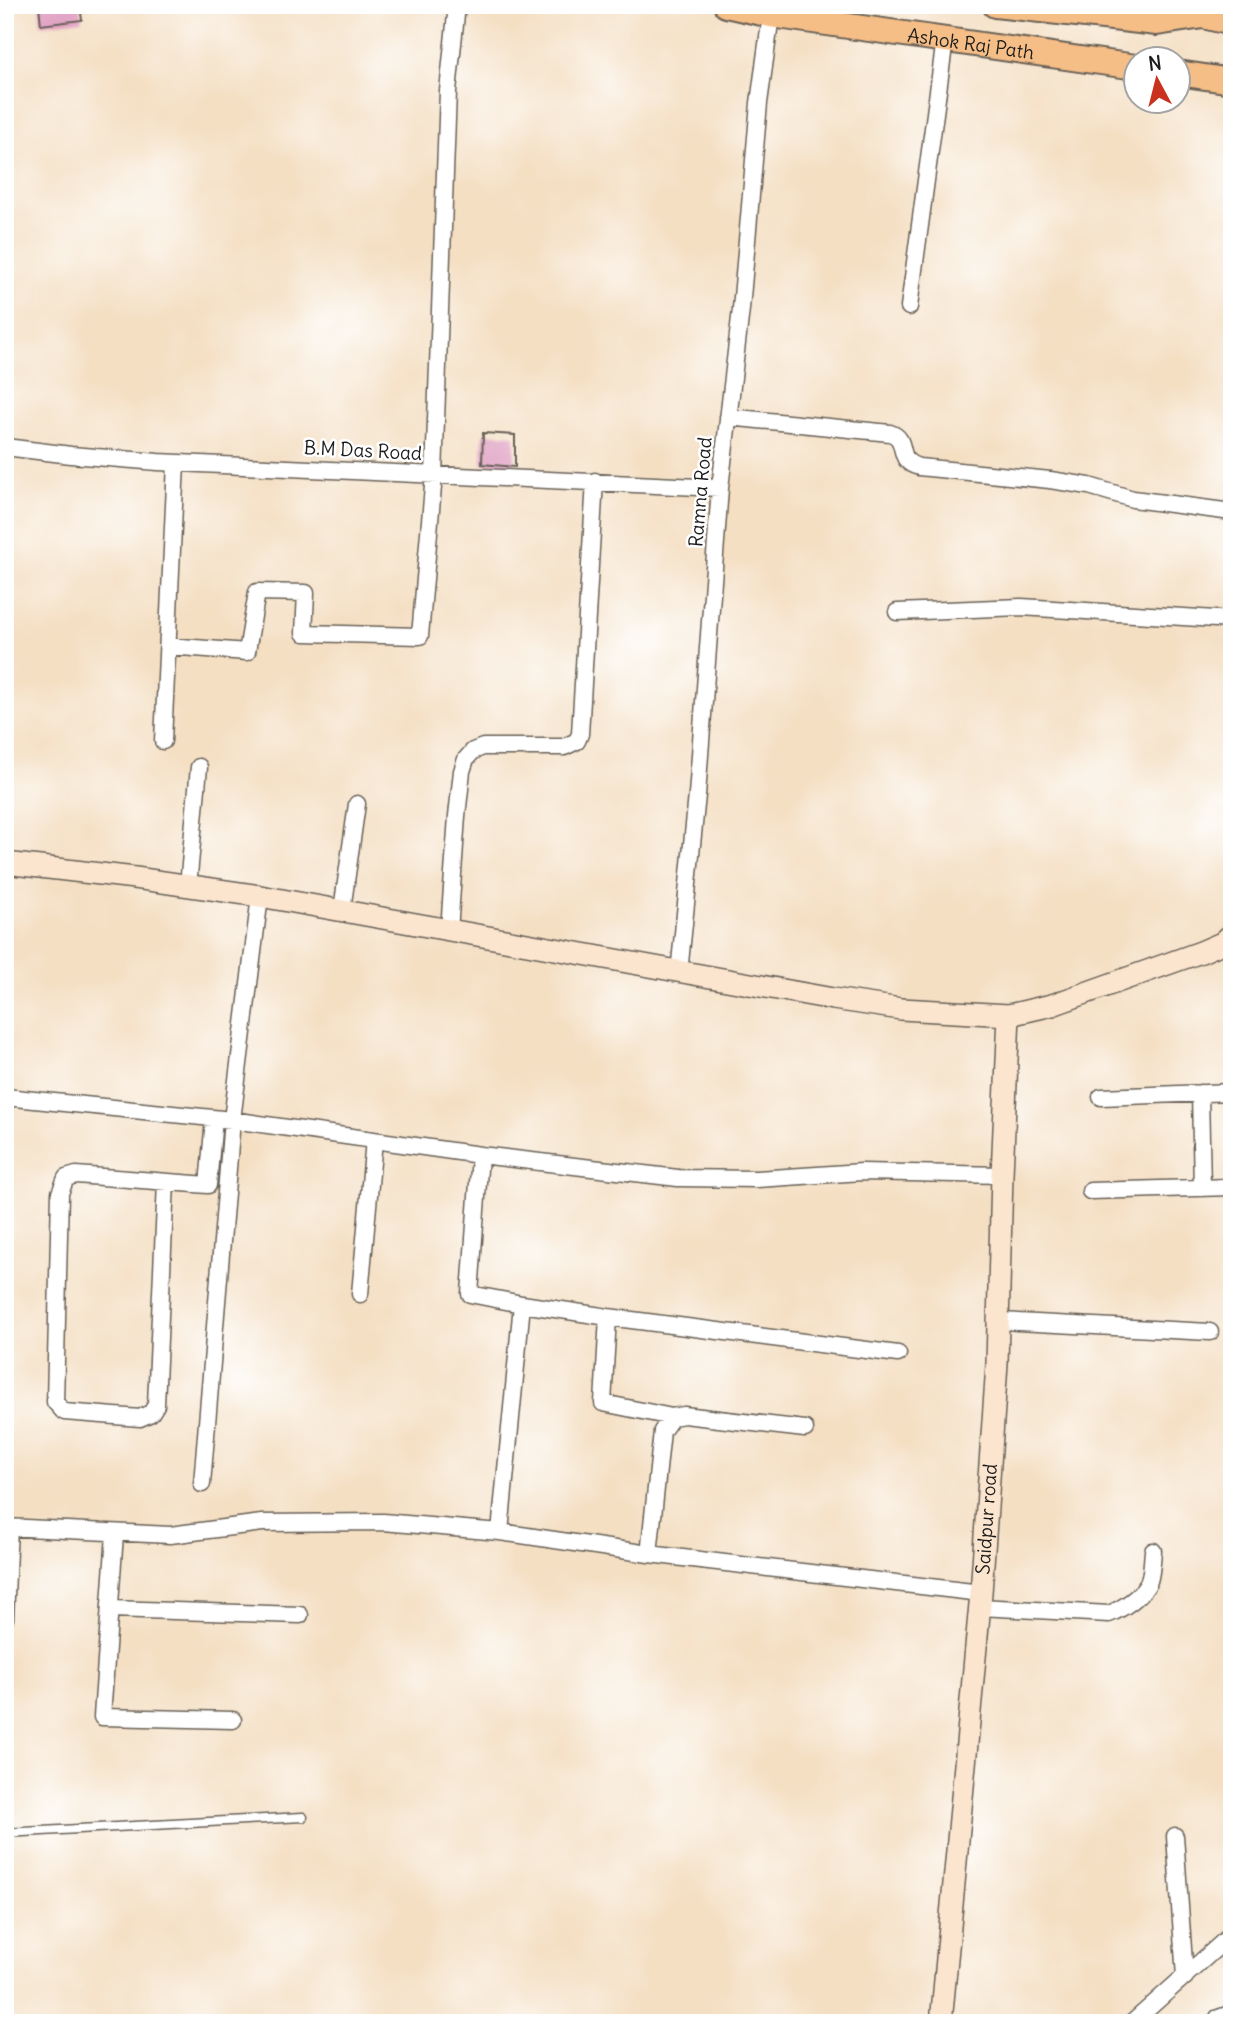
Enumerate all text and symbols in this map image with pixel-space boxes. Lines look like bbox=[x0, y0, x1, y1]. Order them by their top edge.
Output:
street label: Ashok Raj Path bbox=[906, 23, 1036, 64]
north arrow bbox=[1122, 46, 1192, 116]
text: N bbox=[1147, 50, 1163, 76]
street label: B.M Das Road bbox=[303, 435, 423, 465]
street label: Ramna Road bbox=[683, 436, 717, 548]
street label: Saidpur road bbox=[970, 1463, 1002, 1575]

